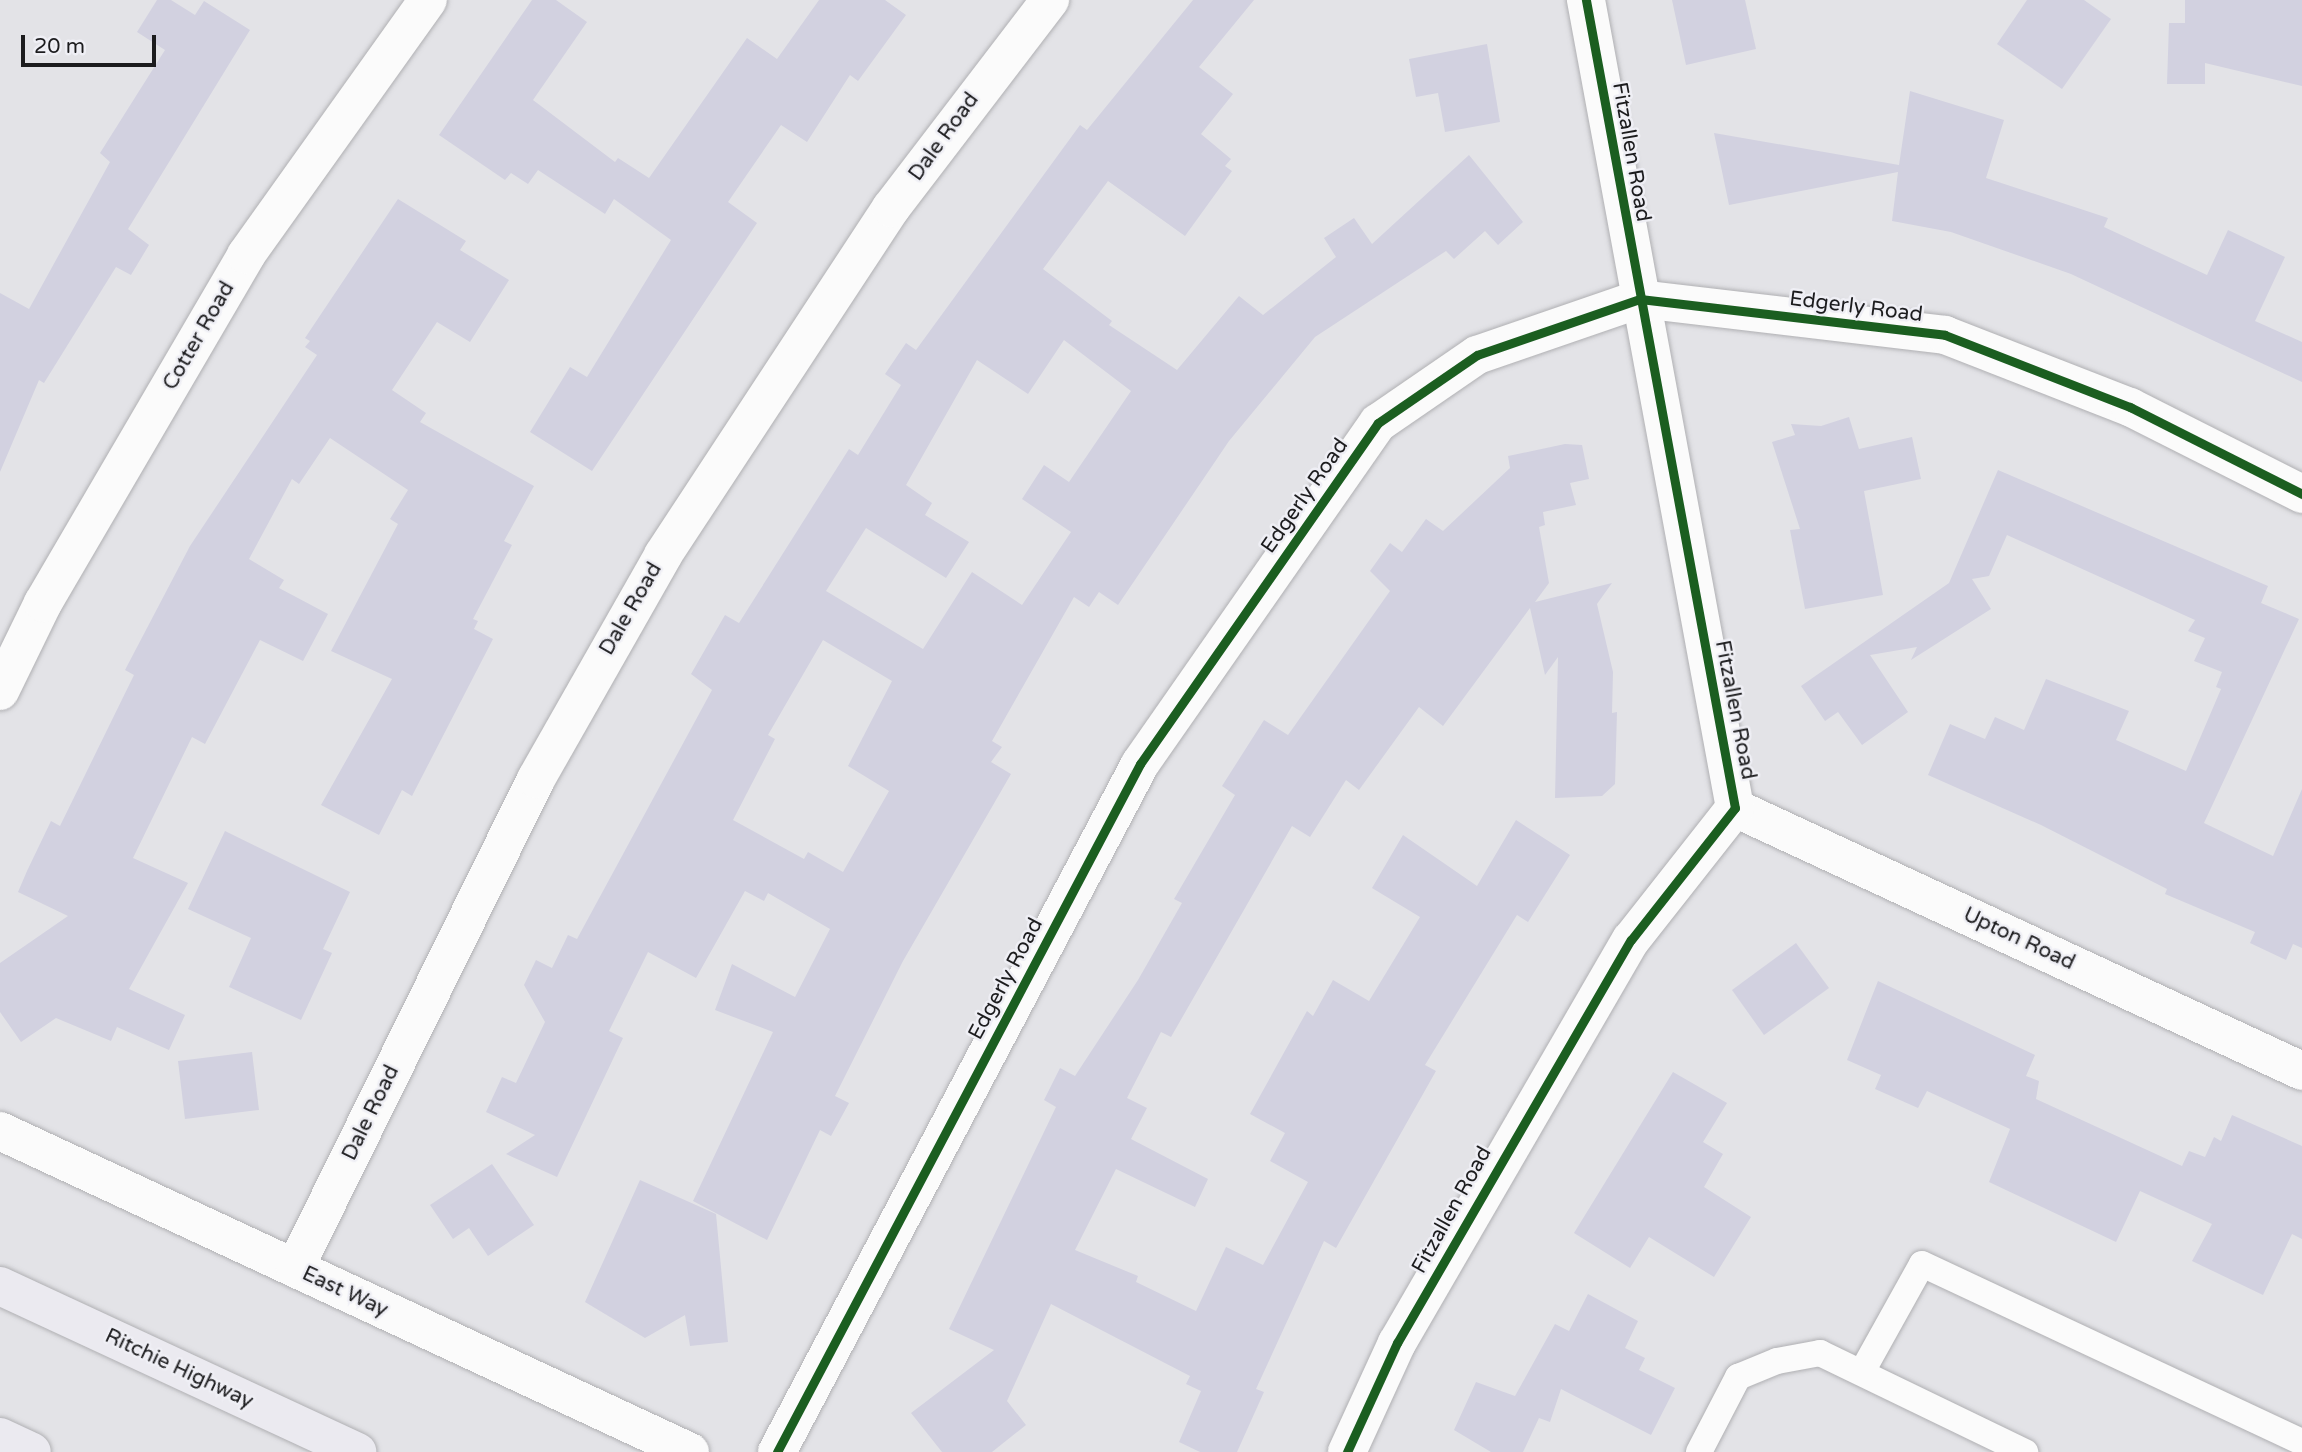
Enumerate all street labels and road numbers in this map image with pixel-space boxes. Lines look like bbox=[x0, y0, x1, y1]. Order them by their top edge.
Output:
street label: Fitzallen Road bbox=[1606, 80, 1656, 224]
street label: Dale Road bbox=[904, 88, 984, 186]
street label: Cotter Road bbox=[158, 277, 240, 395]
street label: Edgerly Road bbox=[1788, 286, 1924, 328]
street label: Edgerly Road bbox=[1256, 434, 1354, 558]
street label: Dale Road bbox=[594, 558, 668, 660]
street label: Fitzallen Road bbox=[1709, 638, 1761, 782]
street label: Upton Road bbox=[1959, 902, 2079, 976]
street label: Edgerly Road bbox=[963, 914, 1049, 1044]
street label: Dale Road bbox=[337, 1061, 405, 1165]
street label: Fitzallen Road bbox=[1407, 1142, 1497, 1278]
street label: East Way bbox=[298, 1261, 392, 1323]
street label: Ritchie Highway bbox=[101, 1324, 257, 1414]

